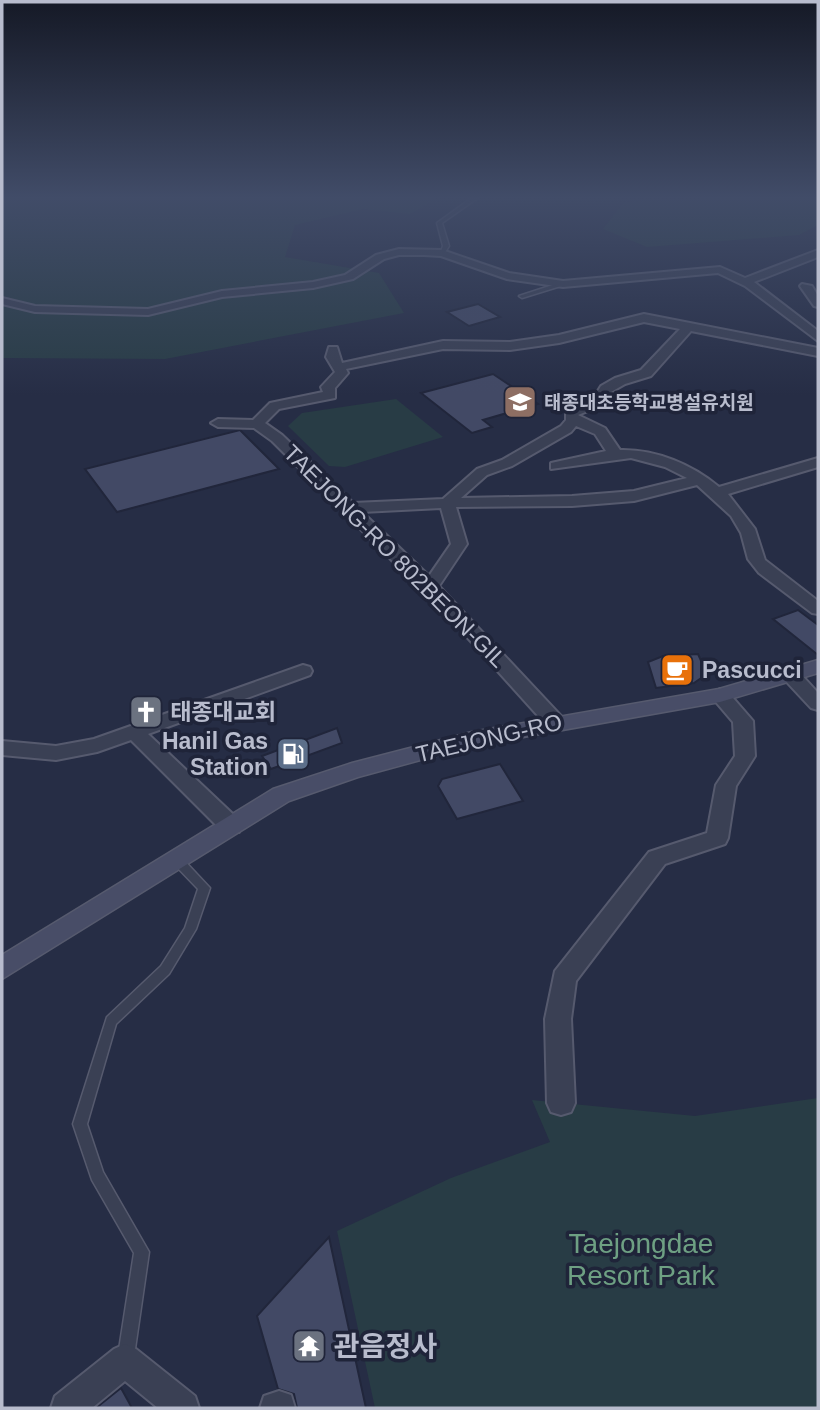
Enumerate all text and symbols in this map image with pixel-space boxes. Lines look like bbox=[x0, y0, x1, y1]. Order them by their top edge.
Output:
school or university icon: 태종대초등학교병설유치원 bbox=[501, 383, 539, 421]
place label: 태종대초등학교병설유치원 bbox=[544, 392, 754, 413]
street label: TAEJONG-RO 802BEON-GIL bbox=[278, 439, 512, 673]
cafe icon: Pascucci bbox=[658, 651, 696, 689]
place label: Pascucci bbox=[702, 657, 802, 683]
church icon: 태종대교회 bbox=[127, 693, 165, 731]
place label: 태종대교회 bbox=[170, 699, 276, 725]
street label: TAEJONG-RO bbox=[413, 709, 565, 767]
place label: Hanil Gas Station bbox=[162, 728, 268, 780]
fuel station icon: Hanil Gas Station bbox=[274, 735, 312, 773]
park label: Taejongdae Resort Park bbox=[567, 1228, 716, 1291]
temple icon: 관음정사 bbox=[290, 1327, 328, 1365]
place label: 관음정사 bbox=[334, 1331, 437, 1362]

